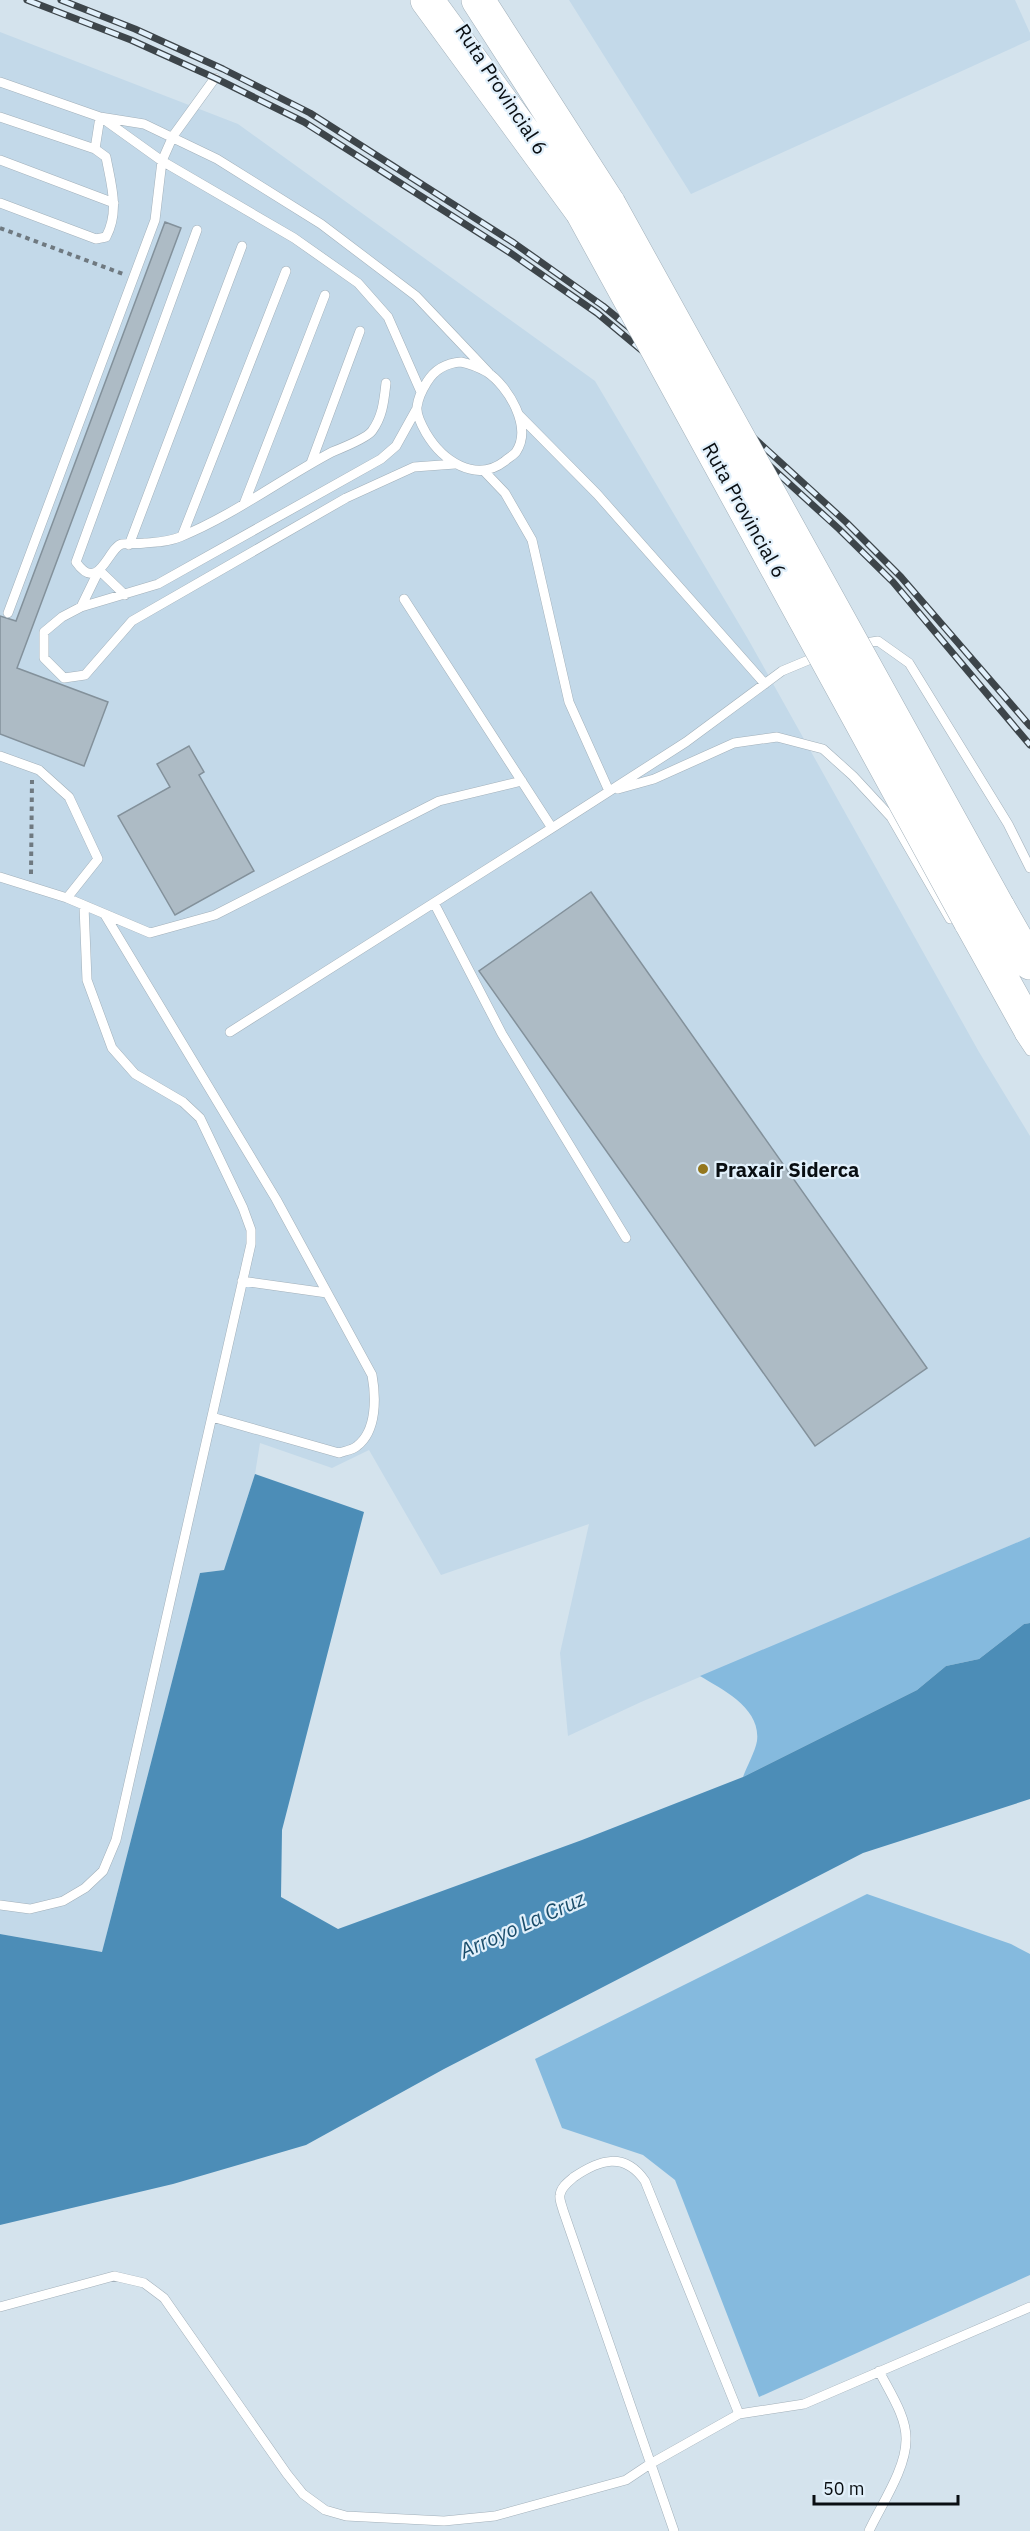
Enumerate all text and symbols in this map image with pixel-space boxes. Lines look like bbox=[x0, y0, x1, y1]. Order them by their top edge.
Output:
street label: Ruta Provincial 6 bbox=[450, 18, 554, 160]
street label: Ruta Provincial 6 bbox=[697, 437, 793, 583]
place label: Praxair Siderca bbox=[715, 1156, 860, 1183]
marker: Praxair Siderca bbox=[696, 1162, 710, 1176]
water label: Arroyo La Cruz bbox=[454, 1884, 590, 1965]
scale bar bbox=[814, 2468, 958, 2506]
text: 50 m bbox=[823, 2477, 865, 2500]

